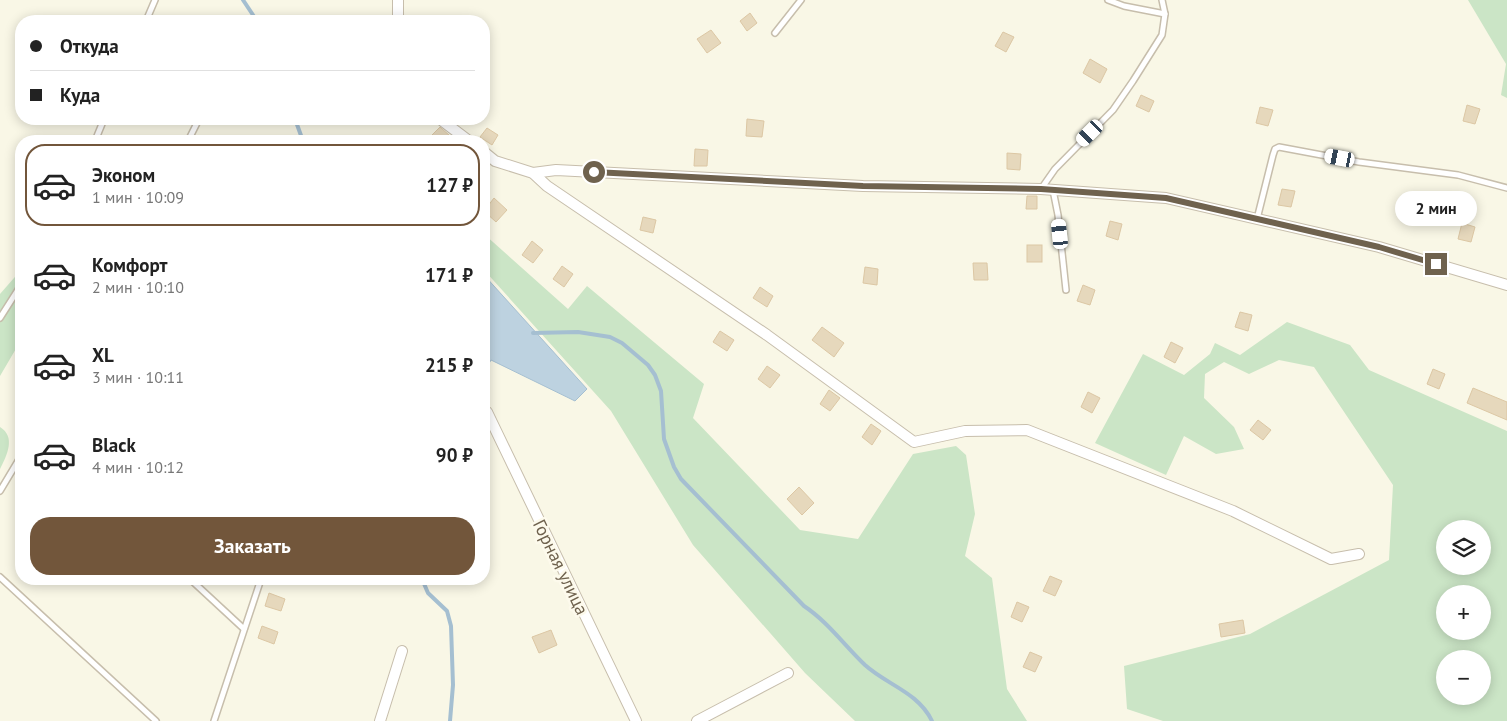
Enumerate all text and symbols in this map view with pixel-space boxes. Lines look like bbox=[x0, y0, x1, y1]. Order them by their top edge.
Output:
text: Откуда bbox=[60, 34, 119, 58]
text: Куда bbox=[60, 83, 100, 107]
car bbox=[1074, 117, 1105, 149]
car bbox=[1323, 148, 1356, 168]
route start bbox=[583, 161, 605, 183]
icon: car bbox=[32, 163, 77, 208]
text: Эконом bbox=[92, 163, 155, 187]
text: 127 ₽ bbox=[426, 173, 473, 197]
text: 1 мин · 10:09 bbox=[92, 187, 184, 207]
callout: 2 мин bbox=[1395, 192, 1477, 226]
text: 2 мин bbox=[1415, 198, 1457, 218]
car bbox=[1050, 218, 1069, 250]
icon: car bbox=[32, 253, 77, 298]
text: Комфорт bbox=[92, 253, 168, 277]
route end bbox=[1425, 253, 1447, 275]
text: 171 ₽ bbox=[425, 263, 473, 287]
text: 2 мин · 10:10 bbox=[92, 277, 184, 297]
icon: car bbox=[32, 343, 77, 388]
text: XL bbox=[92, 343, 114, 367]
text: 215 ₽ bbox=[425, 353, 473, 377]
text: 3 мин · 10:11 bbox=[92, 367, 184, 387]
icon: car bbox=[32, 433, 77, 478]
text: Black bbox=[92, 433, 136, 457]
text: 90 ₽ bbox=[436, 443, 473, 467]
text: 4 мин · 10:12 bbox=[92, 457, 184, 477]
street label: Горная улица bbox=[528, 516, 594, 618]
button: Заказать bbox=[30, 517, 475, 575]
map controls bbox=[1436, 520, 1491, 705]
button: layers bbox=[1436, 520, 1491, 575]
button: + bbox=[1436, 585, 1491, 640]
button: − bbox=[1436, 650, 1491, 705]

